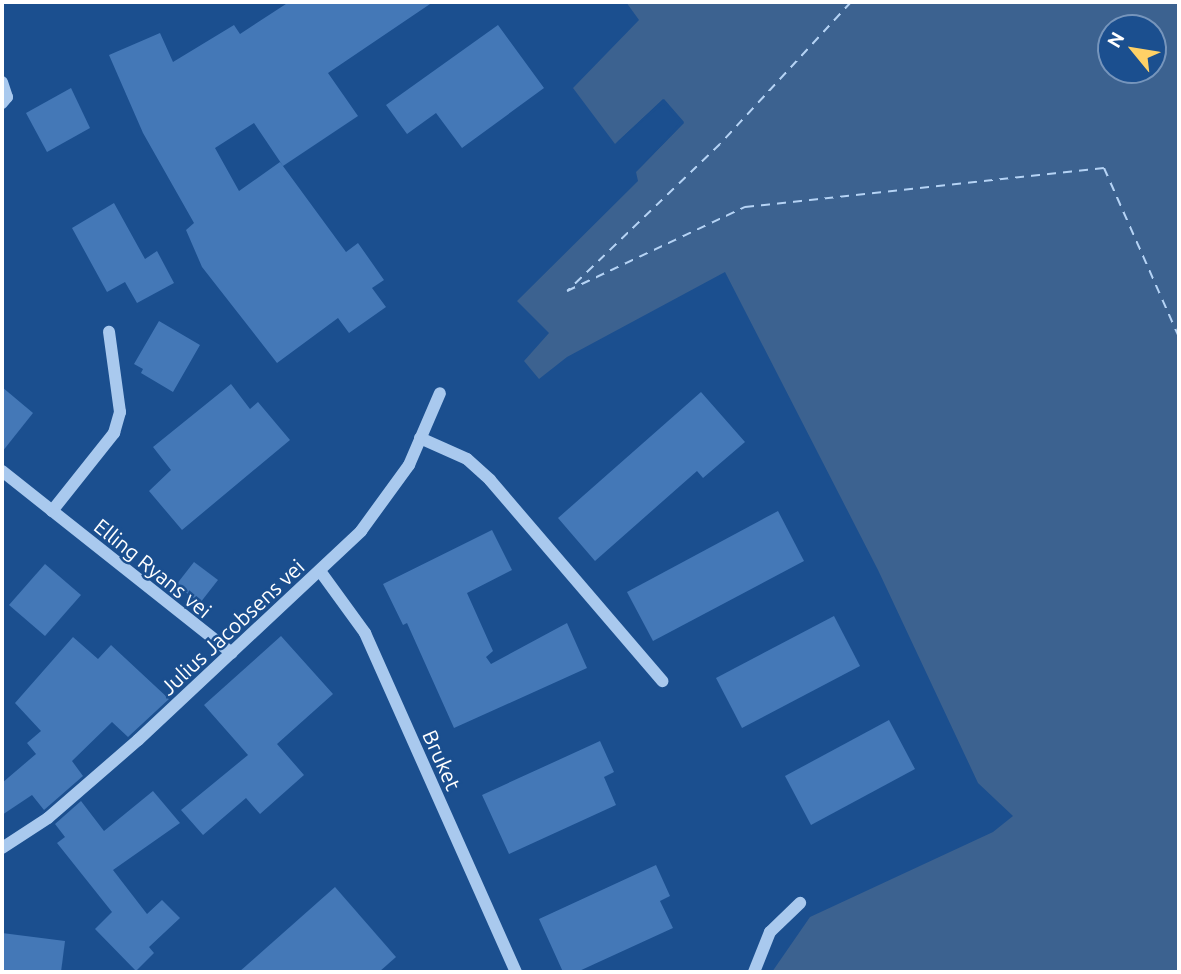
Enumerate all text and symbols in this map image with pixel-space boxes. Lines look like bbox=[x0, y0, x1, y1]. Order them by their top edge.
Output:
north arrow bbox=[1097, 14, 1167, 84]
text: N bbox=[1102, 28, 1129, 51]
street label: Elling Ryans vei bbox=[89, 513, 217, 623]
street label: Julius Jacobsens vei bbox=[155, 554, 309, 700]
street label: Bruket bbox=[418, 726, 466, 794]

